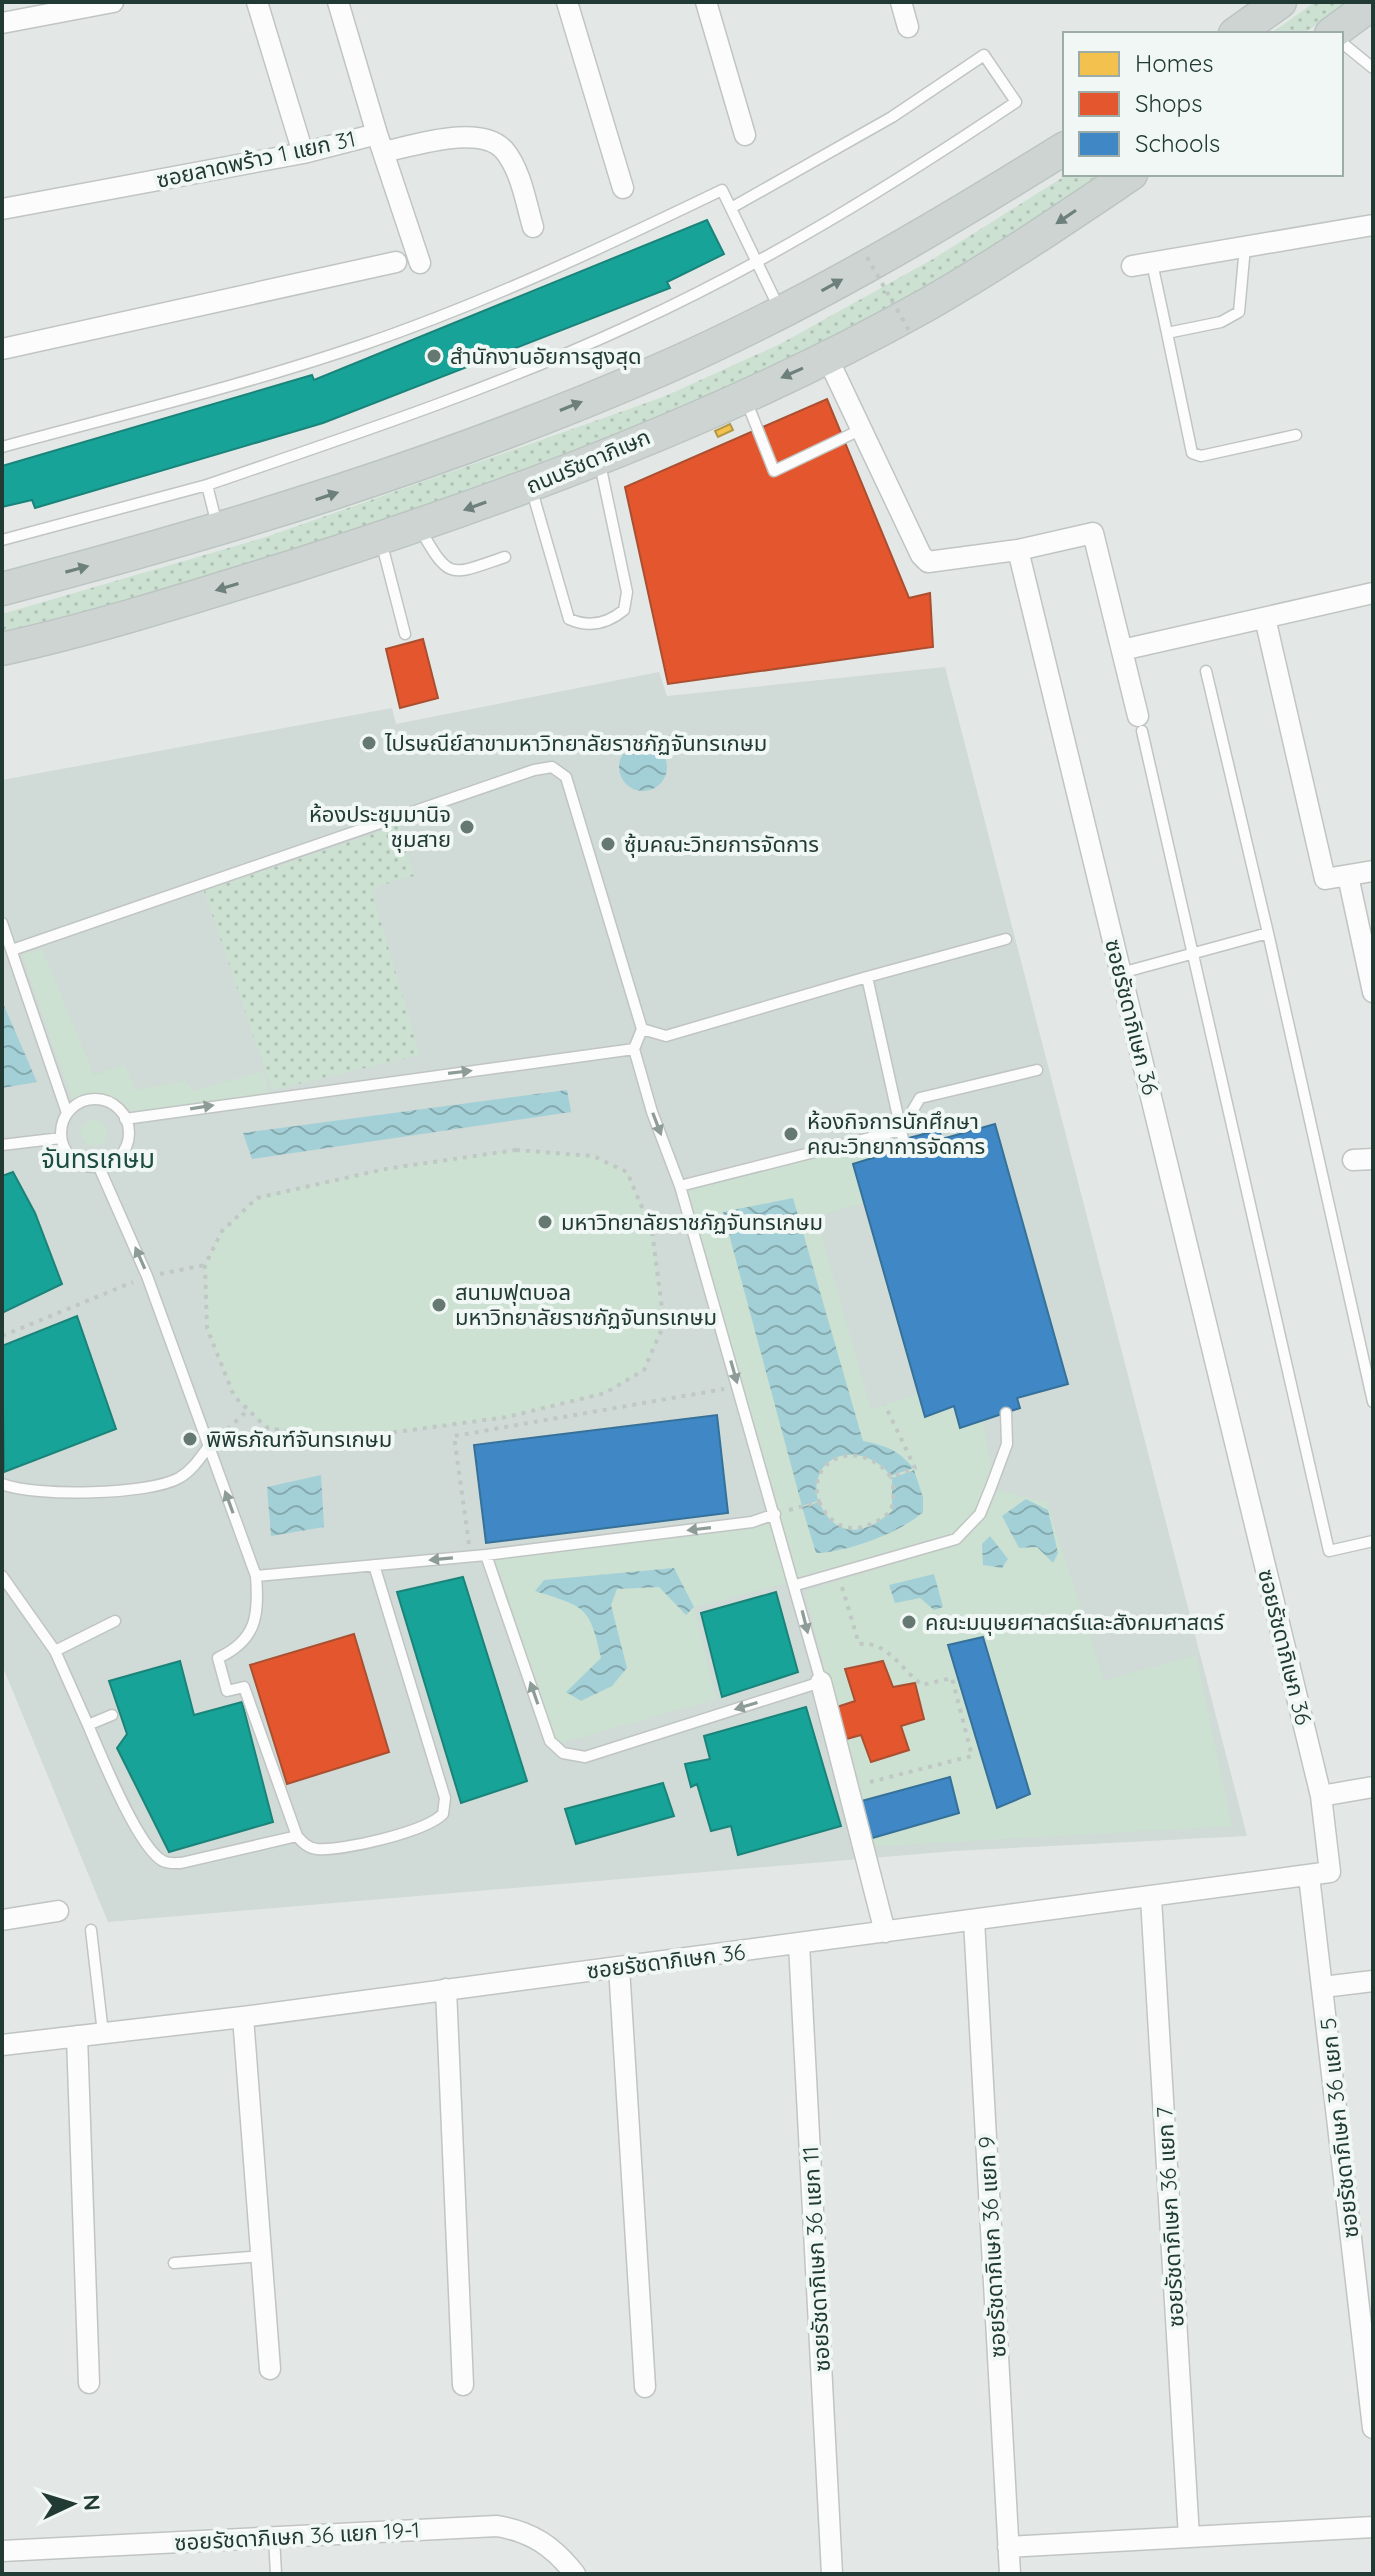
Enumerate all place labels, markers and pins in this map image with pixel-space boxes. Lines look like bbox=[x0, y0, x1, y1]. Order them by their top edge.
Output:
place label: สำนักงานอัยการสูงสุด bbox=[450, 342, 642, 370]
marker: สำนักงานอัยการสูงสุด bbox=[425, 347, 443, 365]
place label: ไปรษณีย์สาขามหาวิทยาลัยราชภัฏจันทรเกษม bbox=[384, 729, 767, 757]
marker: ไปรษณีย์สาขามหาวิทยาลัยราชภัฏจันทรเกษม bbox=[360, 734, 378, 752]
place label: ห้องประชุมมานิจ ชุมสาย bbox=[309, 800, 451, 853]
marker: ห้องประชุมมานิจ ชุมสาย bbox=[458, 818, 476, 836]
place label: ซุ้มคณะวิทยการจัดการ bbox=[624, 830, 819, 858]
marker: ซุ้มคณะวิทยการจัดการ bbox=[599, 835, 617, 853]
place label: ห้องกิจการนักศึกษา คณะวิทยาการจัดการ bbox=[807, 1107, 985, 1160]
marker: ห้องกิจการนักศึกษา คณะวิทยาการจัดการ bbox=[782, 1125, 800, 1143]
place label: มหาวิทยาลัยราชภัฏจันทรเกษม bbox=[561, 1208, 823, 1236]
marker: มหาวิทยาลัยราชภัฏจันทรเกษม bbox=[536, 1213, 554, 1231]
place label: สนามฟุตบอล มหาวิทยาลัยราชภัฏจันทรเกษม bbox=[455, 1278, 717, 1331]
marker: สนามฟุตบอล มหาวิทยาลัยราชภัฏจันทรเกษม bbox=[430, 1296, 448, 1314]
place label: พิพิธภัณฑ์จันทรเกษม bbox=[206, 1425, 392, 1453]
marker: พิพิธภัณฑ์จันทรเกษม bbox=[181, 1430, 199, 1448]
place label: คณะมนุษยศาสตร์และสังคมศาสตร์ bbox=[925, 1608, 1225, 1636]
marker: คณะมนุษยศาสตร์และสังคมศาสตร์ bbox=[900, 1613, 918, 1631]

